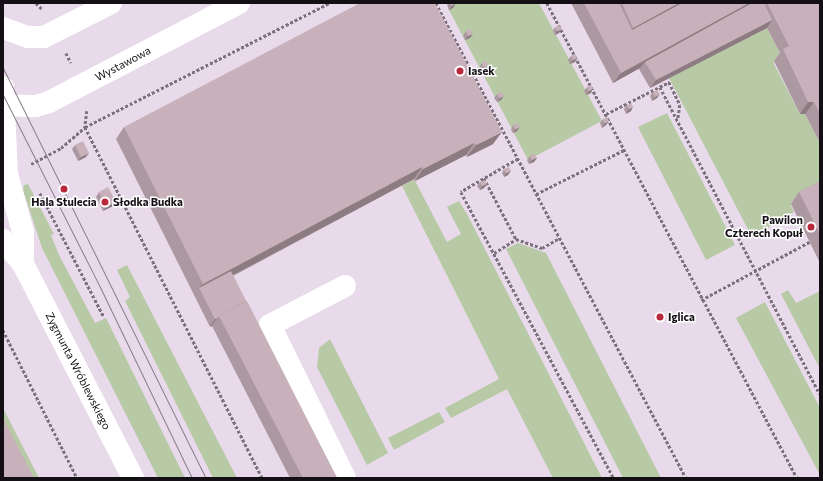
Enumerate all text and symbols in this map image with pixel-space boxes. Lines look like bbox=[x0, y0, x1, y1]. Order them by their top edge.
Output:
street label: Wystawowa bbox=[93, 44, 153, 84]
place label: Iasek bbox=[468, 64, 494, 78]
marker: Iasek bbox=[455, 66, 465, 76]
marker: Hala Stulecia bbox=[59, 184, 69, 194]
place label: Hala Stulecia bbox=[31, 195, 97, 209]
place label: Słodka Budka bbox=[113, 195, 183, 209]
marker: Słodka Budka bbox=[100, 197, 110, 207]
place label: Pawilon Czterech Kopuł bbox=[725, 214, 803, 240]
marker: Pawilon Czterech Kopuł bbox=[806, 222, 816, 232]
street label: Zygmunta Wróblewskiego bbox=[43, 310, 113, 432]
place label: Iglica bbox=[668, 310, 695, 324]
marker: Iglica bbox=[655, 312, 665, 322]

